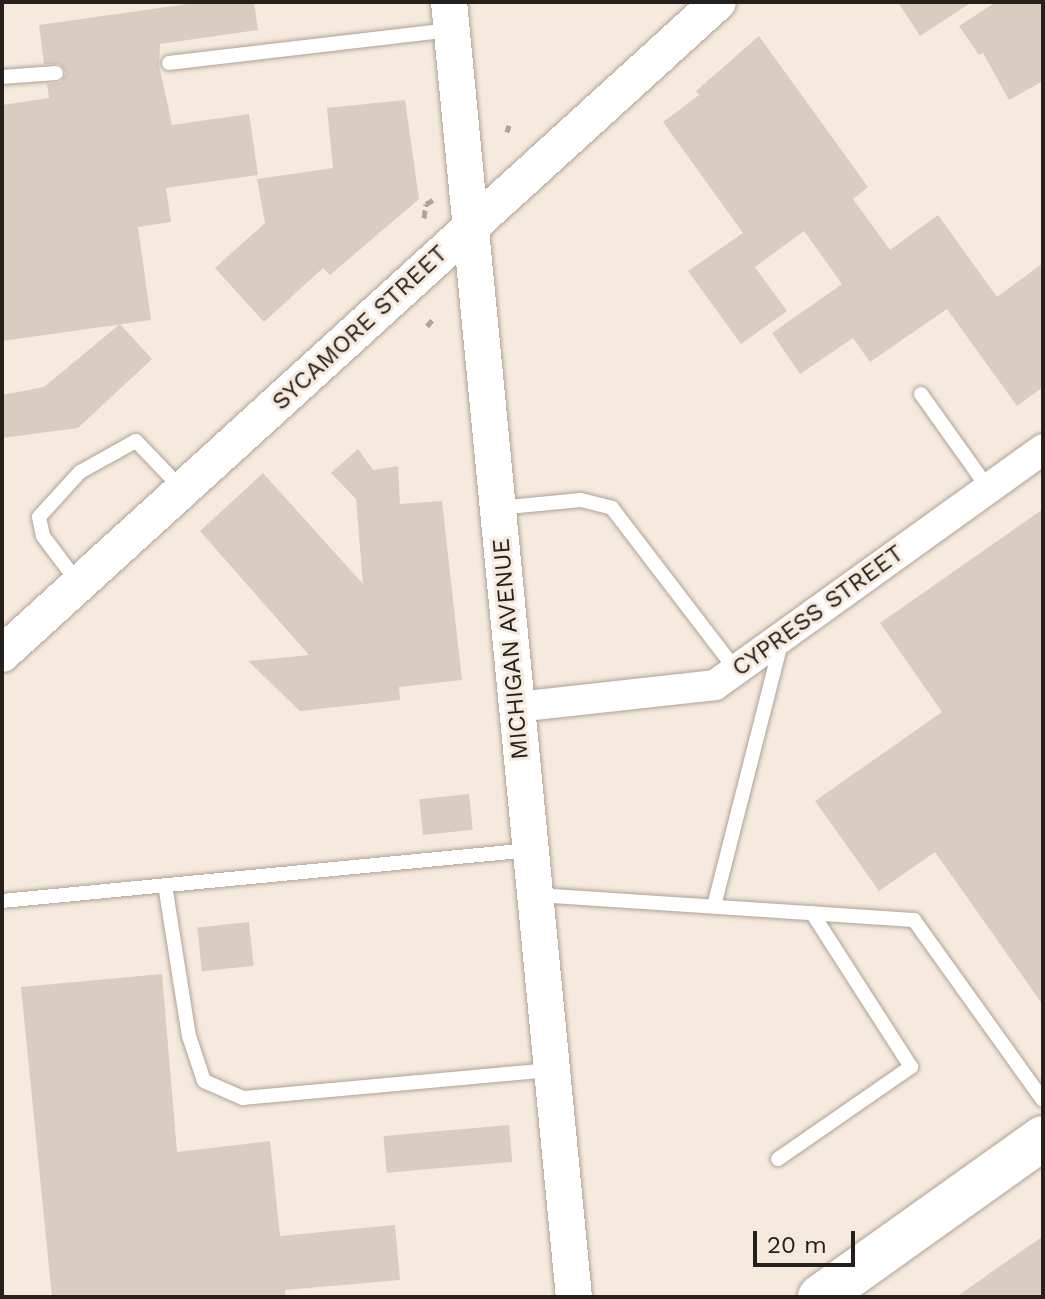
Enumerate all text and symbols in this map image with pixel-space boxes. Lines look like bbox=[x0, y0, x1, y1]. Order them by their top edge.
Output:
street label: SYCAMORE STREET bbox=[267, 239, 453, 417]
street label: MICHIGAN AVENUE bbox=[487, 537, 535, 761]
street label: CYPRESS STREET bbox=[727, 539, 909, 683]
scale bar bbox=[757, 1215, 859, 1265]
text: 20 m bbox=[767, 1231, 827, 1259]

